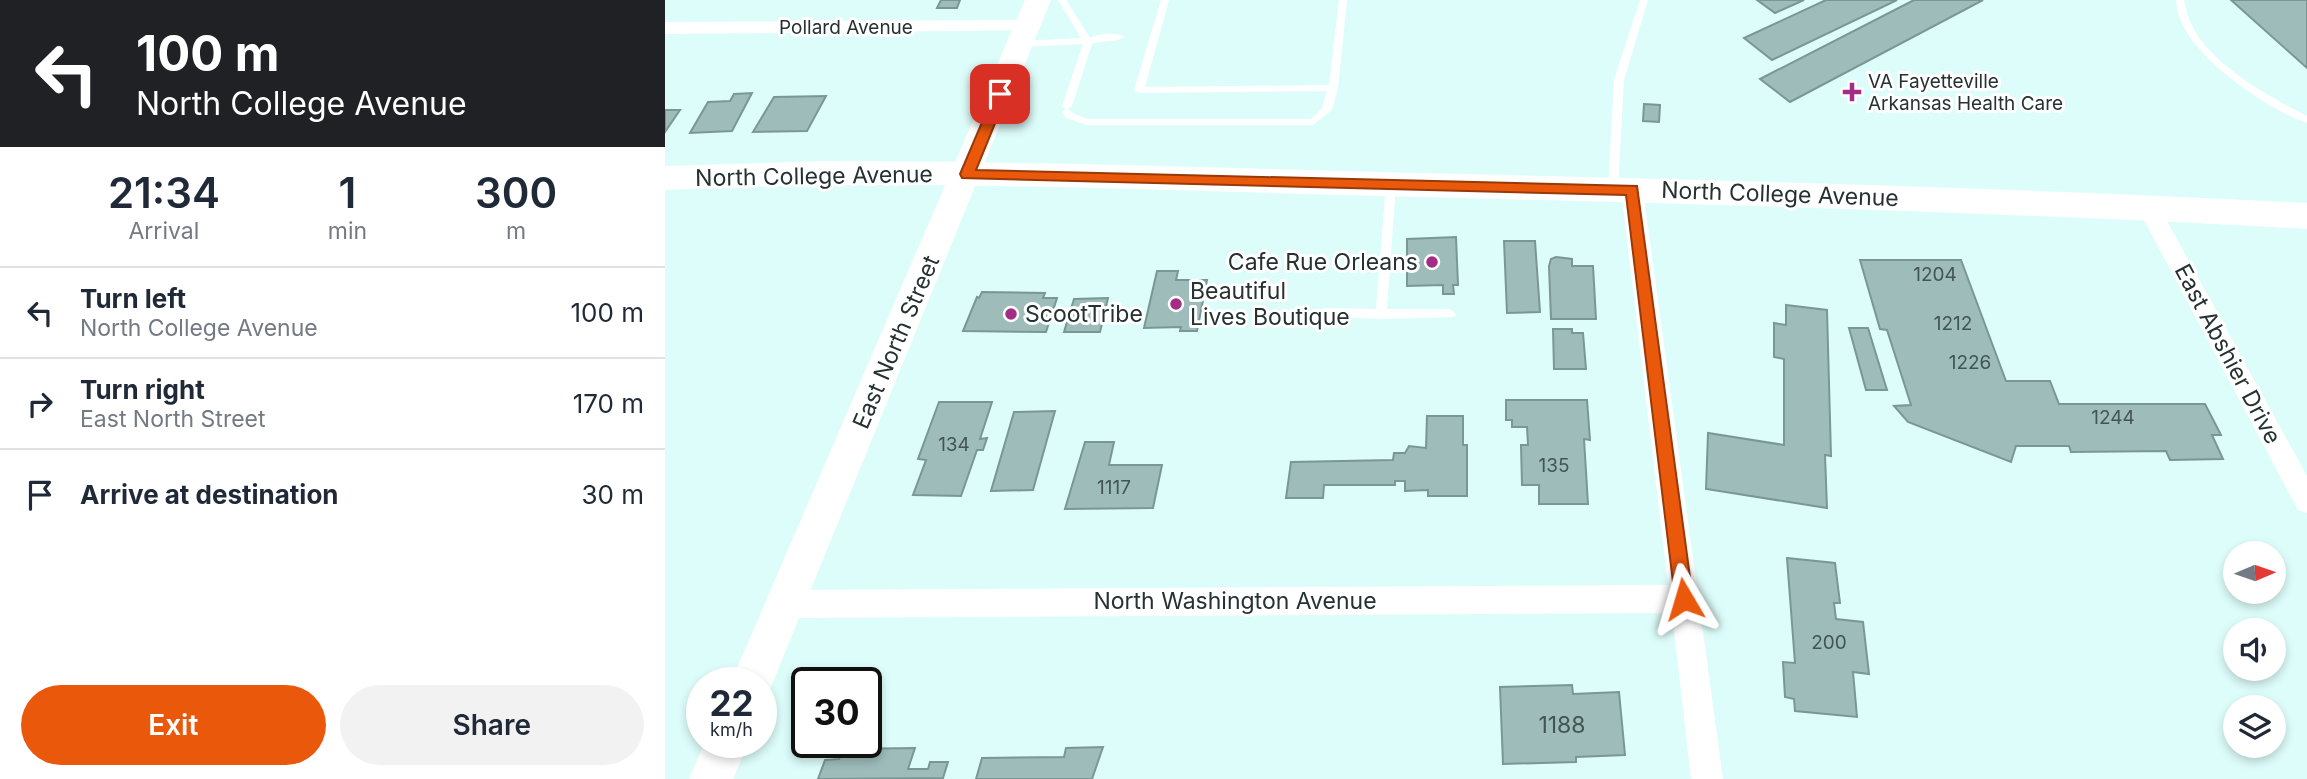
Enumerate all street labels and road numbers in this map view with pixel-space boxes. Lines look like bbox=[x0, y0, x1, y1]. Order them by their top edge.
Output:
street label: Pollard Avenue bbox=[779, 16, 913, 39]
street label: North College Avenue bbox=[695, 160, 933, 192]
street label: North College Avenue bbox=[1661, 176, 1899, 212]
street label: East North Street bbox=[847, 251, 945, 433]
street label: East Abshier Drive bbox=[2169, 259, 2287, 449]
street label: North Washington Avenue bbox=[1093, 587, 1377, 615]

